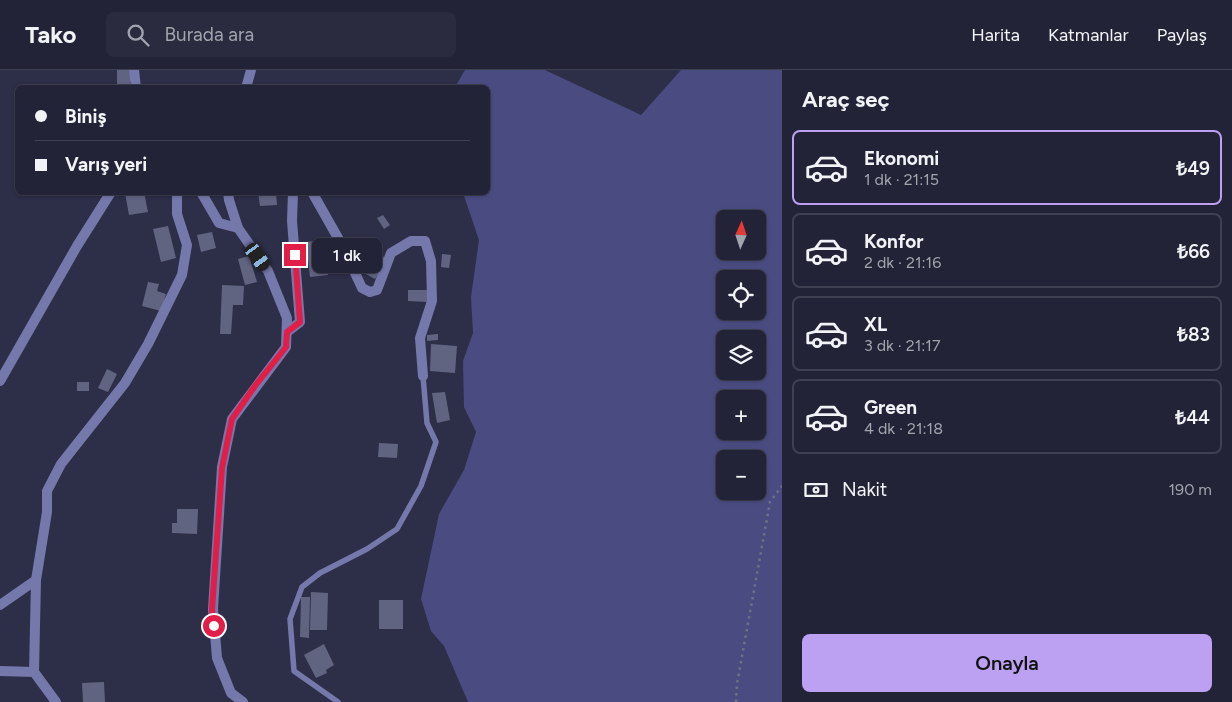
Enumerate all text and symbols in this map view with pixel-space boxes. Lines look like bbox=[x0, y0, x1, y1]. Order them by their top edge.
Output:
search box bbox=[106, 12, 456, 57]
text: Tako bbox=[25, 20, 76, 49]
icon: search bbox=[124, 21, 152, 49]
text: Burada ara bbox=[164, 23, 254, 46]
text: Harita bbox=[971, 24, 1020, 46]
text: Katmanlar bbox=[1048, 24, 1129, 46]
text: Paylaş bbox=[1157, 24, 1207, 46]
text: Araç seç bbox=[802, 86, 889, 113]
text: Biniş bbox=[65, 105, 107, 128]
icon: car bbox=[804, 145, 849, 190]
text: Ekonomi bbox=[864, 147, 939, 170]
text: Varış yeri bbox=[65, 153, 147, 176]
text: ₺49 bbox=[1176, 157, 1210, 180]
text: 1 dk · 21:15 bbox=[864, 170, 939, 189]
north arrow bbox=[716, 210, 766, 260]
map controls bbox=[716, 210, 766, 500]
icon: car bbox=[804, 228, 849, 273]
text: Konfor bbox=[864, 230, 923, 253]
callout: 1 dk bbox=[312, 238, 382, 272]
car bbox=[243, 240, 272, 274]
text: ₺66 bbox=[1177, 240, 1210, 263]
route end bbox=[284, 244, 306, 266]
text: 1 dk bbox=[333, 246, 361, 265]
text: 2 dk · 21:16 bbox=[864, 253, 941, 272]
button: locate bbox=[716, 270, 766, 320]
icon: car bbox=[804, 311, 849, 356]
text: XL bbox=[864, 313, 887, 336]
text: ₺83 bbox=[1177, 323, 1210, 346]
button: layers bbox=[716, 330, 766, 380]
text: 3 dk · 21:17 bbox=[864, 336, 941, 355]
button: + bbox=[716, 390, 766, 440]
icon: car bbox=[804, 394, 849, 439]
text: Green bbox=[864, 396, 917, 419]
text: ₺44 bbox=[1175, 406, 1210, 429]
text: 4 dk · 21:18 bbox=[864, 419, 943, 438]
button: − bbox=[716, 450, 766, 500]
icon: cash bbox=[802, 476, 830, 504]
text: Nakit bbox=[842, 478, 887, 501]
text: 190 m bbox=[1169, 480, 1212, 499]
route start bbox=[203, 615, 225, 637]
button: Onayla bbox=[802, 634, 1212, 692]

